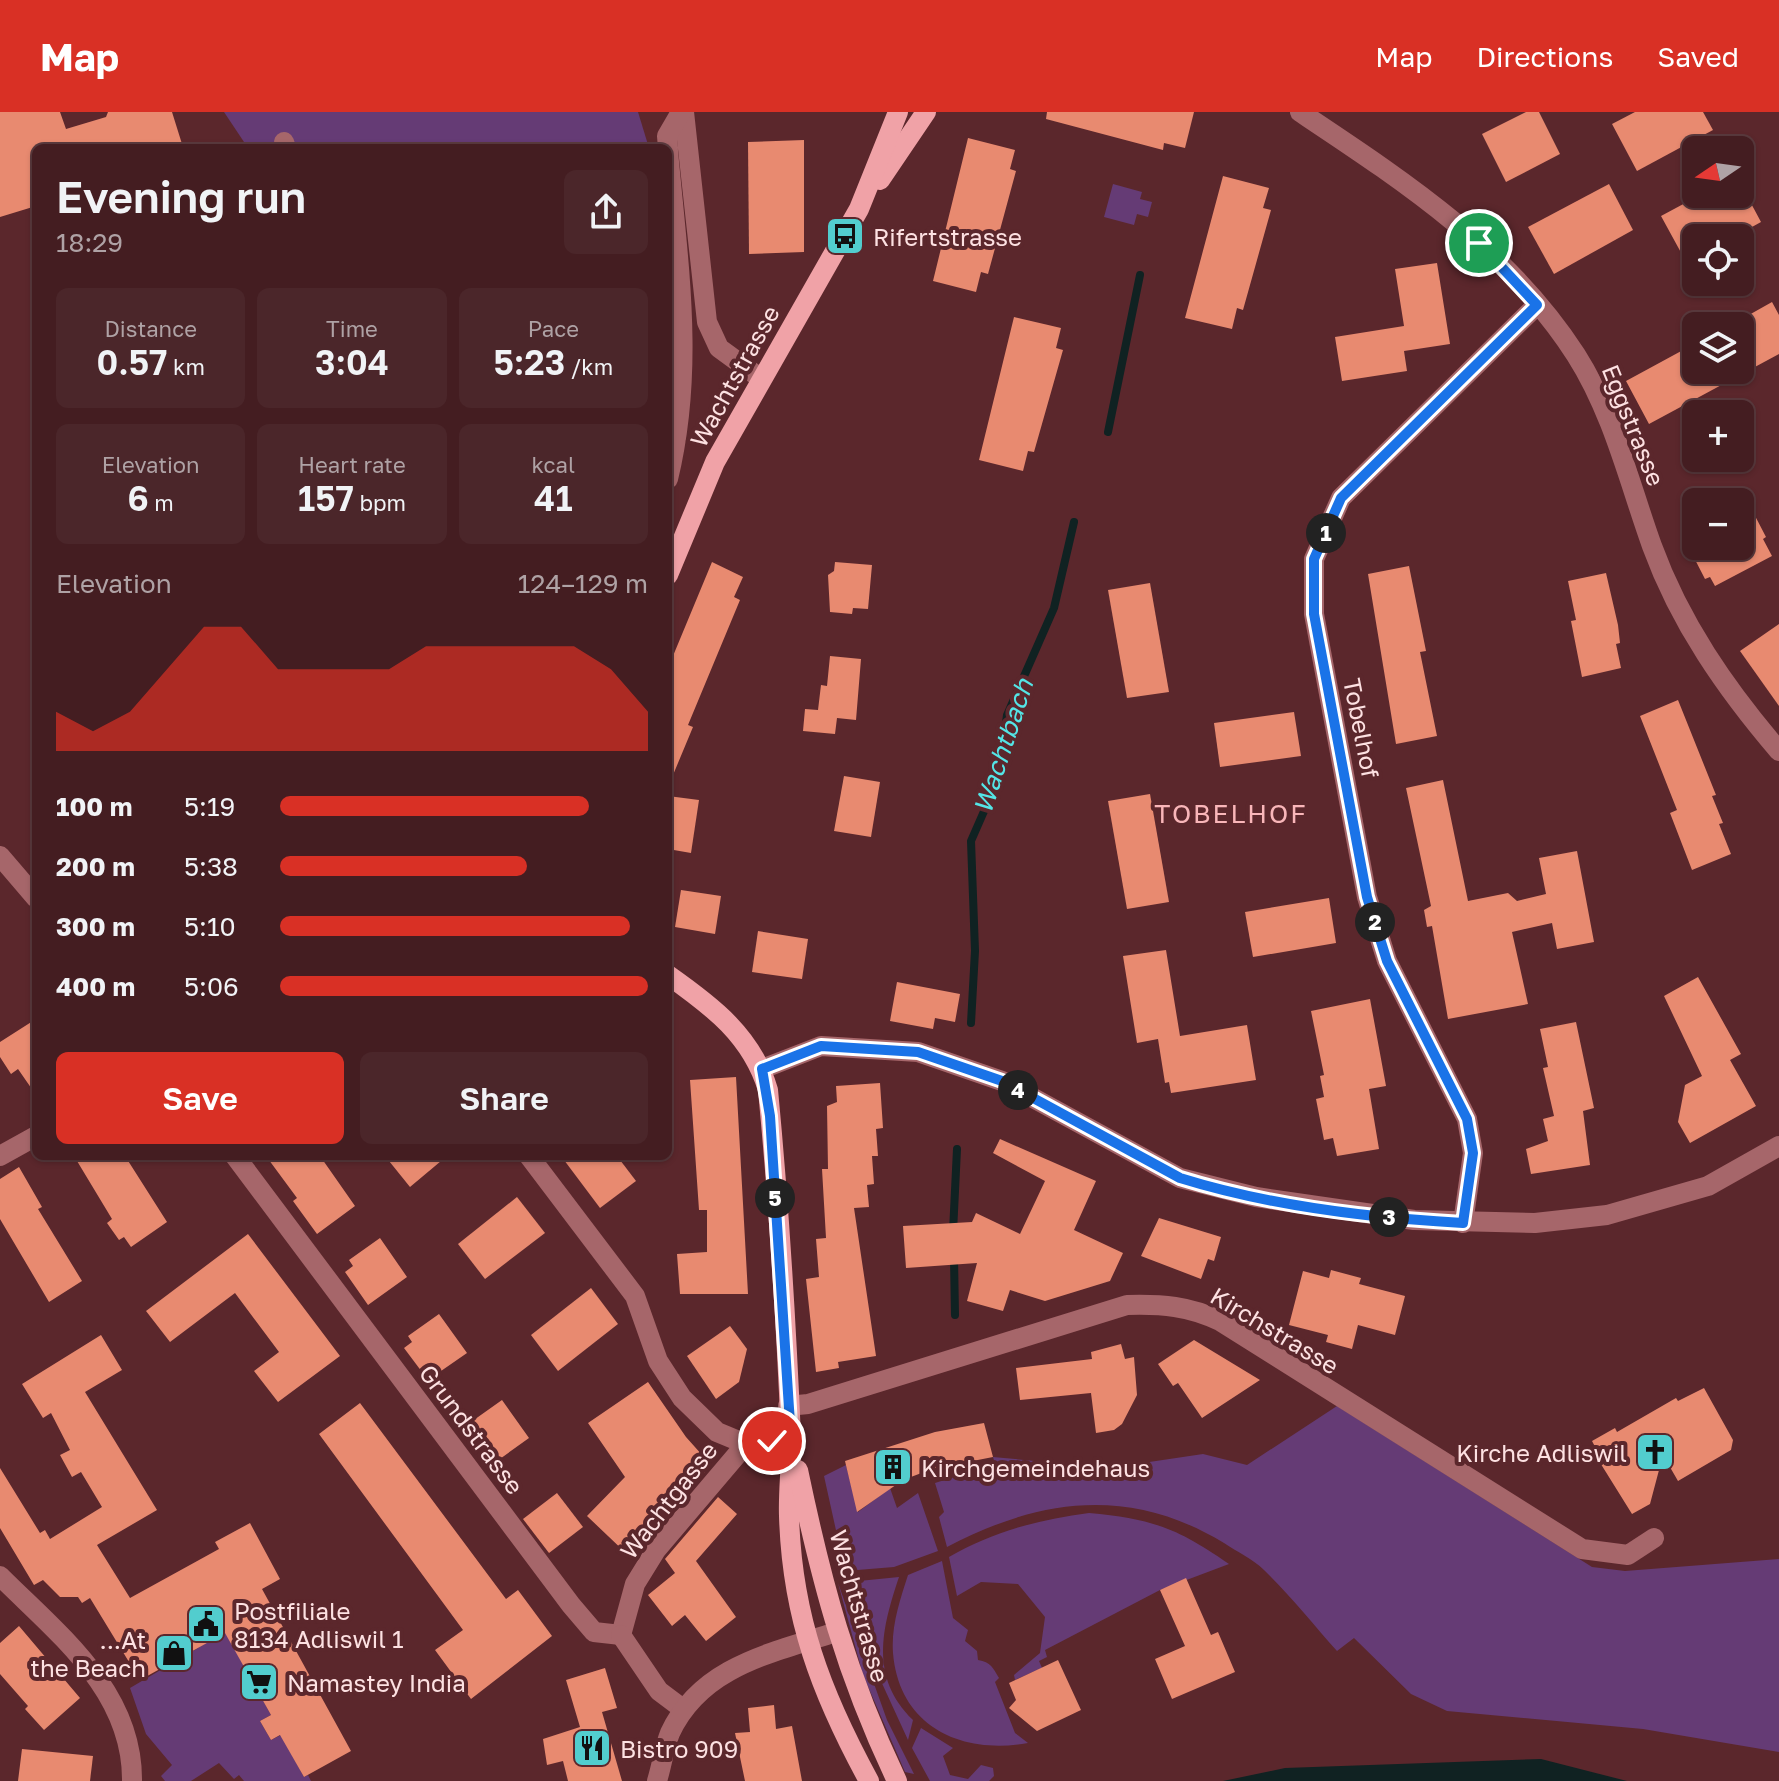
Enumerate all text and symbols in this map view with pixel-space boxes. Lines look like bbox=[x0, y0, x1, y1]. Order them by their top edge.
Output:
text: Map bbox=[40, 34, 119, 79]
text: Map bbox=[1375, 40, 1432, 73]
text: Directions bbox=[1476, 40, 1613, 73]
text: Saved bbox=[1657, 40, 1739, 73]
north arrow bbox=[1682, 136, 1754, 208]
map controls bbox=[1682, 136, 1754, 560]
text: Evening run bbox=[56, 170, 306, 223]
button: share bbox=[564, 170, 648, 254]
pin bbox=[1445, 209, 1513, 277]
bus stop icon: Rifertstrasse bbox=[824, 215, 866, 257]
icon: arrive bbox=[1457, 221, 1501, 265]
place label: Rifertstrasse bbox=[873, 222, 1022, 251]
button: locate bbox=[1682, 224, 1754, 296]
text: 18:29 bbox=[56, 227, 123, 258]
street label: Wachtstrasse bbox=[683, 300, 785, 452]
button: layers bbox=[1682, 312, 1754, 384]
text: Distance bbox=[104, 315, 197, 342]
text: Time bbox=[326, 315, 378, 342]
text: Pace bbox=[528, 315, 579, 342]
text: 0.57 bbox=[96, 342, 167, 382]
text: 3:04 bbox=[315, 342, 389, 382]
text: 5:23 bbox=[493, 342, 565, 382]
text: km bbox=[167, 353, 205, 380]
text: /km bbox=[565, 353, 613, 380]
street label: Eggstrasse bbox=[1597, 360, 1671, 490]
button: + bbox=[1682, 400, 1754, 472]
text: Elevation bbox=[102, 451, 200, 478]
text: Heart rate bbox=[298, 451, 406, 478]
text: kcal bbox=[532, 451, 575, 478]
text: 6 bbox=[128, 478, 149, 518]
text: 157 bbox=[298, 478, 354, 518]
text: 41 bbox=[534, 478, 573, 518]
button: − bbox=[1682, 488, 1754, 560]
text: m bbox=[149, 489, 174, 516]
text: bpm bbox=[354, 489, 406, 516]
pin: 1 bbox=[1306, 513, 1346, 553]
text: 1 bbox=[1320, 519, 1332, 546]
text: Elevation bbox=[56, 568, 172, 599]
text: 124–129 m bbox=[518, 568, 648, 599]
water label: Wachtbach bbox=[967, 674, 1040, 817]
street label: Tobelhof bbox=[1338, 676, 1386, 781]
text: 100 m bbox=[56, 791, 132, 822]
text: 5:19 bbox=[184, 791, 235, 822]
district label: TOBELHOF bbox=[1154, 798, 1308, 829]
text: 200 m bbox=[56, 851, 135, 882]
text: 5:38 bbox=[184, 851, 238, 882]
pin: 2 bbox=[1355, 902, 1395, 942]
text: 2 bbox=[1368, 908, 1382, 935]
text: 300 m bbox=[56, 911, 135, 942]
text: 5:10 bbox=[184, 911, 236, 942]
text: 400 m bbox=[56, 971, 135, 1002]
text: 5:06 bbox=[184, 971, 239, 1002]
button: Save bbox=[56, 1052, 344, 1144]
button: Share bbox=[360, 1052, 648, 1144]
pin: 4 bbox=[998, 1070, 1038, 1110]
text: 4 bbox=[1011, 1076, 1025, 1103]
pin: 5 bbox=[755, 1178, 795, 1218]
text: 5 bbox=[768, 1184, 782, 1211]
pin: 3 bbox=[1369, 1197, 1409, 1237]
text: 3 bbox=[1382, 1203, 1396, 1230]
street label: Kirchstrasse bbox=[1206, 1280, 1344, 1380]
street label: Grundstrasse bbox=[414, 1359, 530, 1499]
pin bbox=[738, 1407, 806, 1475]
icon: check bbox=[750, 1419, 794, 1463]
church icon: Kirche Adliswil bbox=[1634, 1431, 1676, 1473]
street label: Wachtgasse bbox=[613, 1436, 723, 1564]
place label: Kirche Adliswil bbox=[1456, 1438, 1627, 1467]
building icon: Kirchgemeindehaus bbox=[872, 1446, 914, 1488]
place label: Kirchgemeindehaus bbox=[921, 1453, 1150, 1482]
street label: Wachtstrasse bbox=[824, 1526, 896, 1686]
place label: Postfiliale 8134 Adliswil 1 bbox=[234, 1596, 404, 1653]
public building icon: Postfiliale 8134 Adliswil 1 bbox=[185, 1603, 227, 1645]
place label: ...At the Beach bbox=[30, 1625, 146, 1682]
shop icon: ...At the Beach bbox=[153, 1632, 195, 1674]
supermarket icon: Namastey India bbox=[238, 1661, 280, 1703]
place label: Namastey India bbox=[287, 1668, 466, 1697]
restaurant icon: Bistro 909 bbox=[571, 1727, 613, 1769]
place label: Bistro 909 bbox=[620, 1734, 738, 1763]

